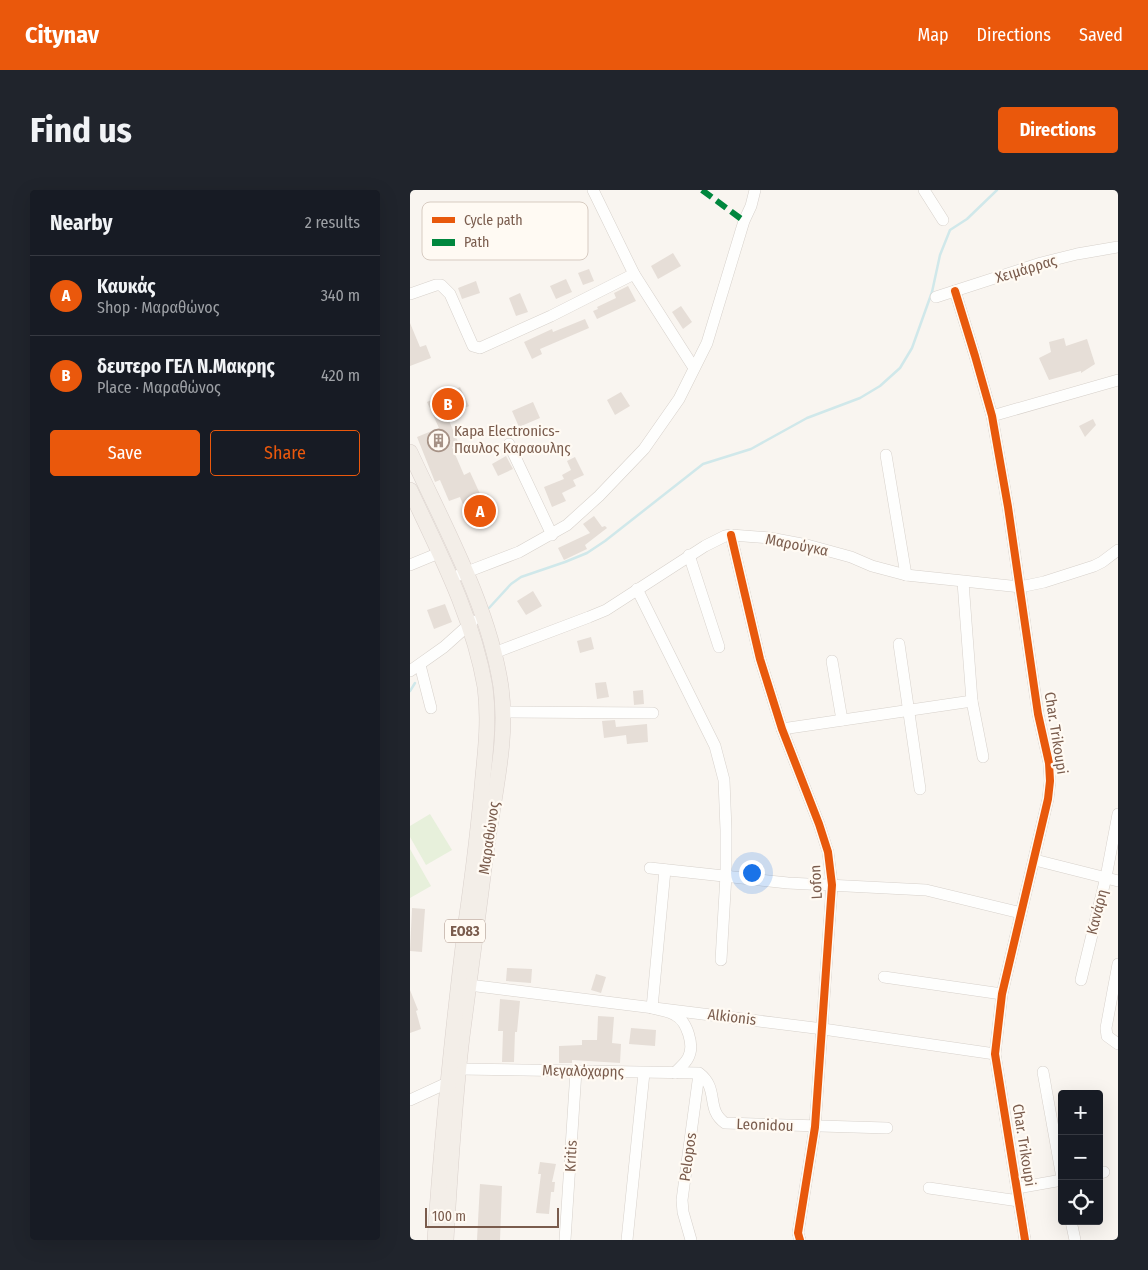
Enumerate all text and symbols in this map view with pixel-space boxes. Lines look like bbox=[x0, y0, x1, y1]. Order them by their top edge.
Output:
text: Citynav bbox=[25, 21, 99, 49]
text: Map bbox=[917, 24, 949, 46]
text: Directions bbox=[977, 24, 1051, 46]
text: Saved bbox=[1079, 24, 1123, 46]
button: Directions bbox=[998, 107, 1118, 153]
text: Find us bbox=[30, 109, 132, 151]
legend bbox=[422, 202, 588, 260]
text: Nearby bbox=[50, 210, 112, 236]
text: Cycle path bbox=[464, 212, 523, 229]
text: 2 results bbox=[305, 213, 360, 232]
text: Path bbox=[464, 234, 489, 251]
street label: Χειμάρρας bbox=[993, 251, 1059, 287]
text: Καυκάς bbox=[97, 275, 156, 298]
text: A bbox=[62, 286, 70, 305]
text: 340 m bbox=[321, 286, 360, 305]
text: Shop · Μαραθώνος bbox=[97, 298, 220, 317]
text: δευτερο ΓΕΛ Ν.Μακρης bbox=[97, 355, 275, 378]
text: B bbox=[62, 366, 70, 385]
text: 420 m bbox=[321, 366, 360, 385]
text: Place · Μαραθώνος bbox=[97, 378, 221, 397]
pin: B bbox=[432, 385, 464, 423]
place label: Kapa Electronics- Παυλος Καραουλης bbox=[454, 422, 571, 457]
building icon: Kapa Electronics- Παυλος Καραουλης bbox=[426, 428, 450, 452]
button: Save bbox=[50, 430, 200, 476]
button: Share bbox=[210, 430, 360, 476]
pin: A bbox=[464, 492, 496, 530]
street label: Μαρούγκα bbox=[764, 530, 830, 560]
street label: Char. Trikoupi bbox=[1041, 690, 1071, 776]
street label: Μαραθώνος bbox=[475, 800, 503, 876]
your location bbox=[739, 860, 765, 886]
street label: Lofon bbox=[806, 864, 826, 900]
street label: Κανάρη bbox=[1083, 887, 1111, 937]
road number: ΕΟ83 bbox=[445, 919, 485, 942]
street label: Alkionis bbox=[707, 1005, 757, 1029]
street label: Μεγαλόχαρης bbox=[542, 1061, 625, 1081]
map controls bbox=[1058, 1090, 1103, 1225]
button: + bbox=[1058, 1090, 1103, 1135]
street label: Char. Trikoupi bbox=[1009, 1102, 1039, 1188]
street label: Leonidou bbox=[736, 1115, 794, 1135]
street label: Pelopos bbox=[676, 1132, 700, 1182]
button: − bbox=[1058, 1135, 1103, 1180]
street label: Kritis bbox=[561, 1140, 581, 1172]
button: locate bbox=[1058, 1180, 1103, 1225]
scale bar bbox=[425, 1205, 559, 1228]
text: 100 m bbox=[432, 1208, 466, 1225]

